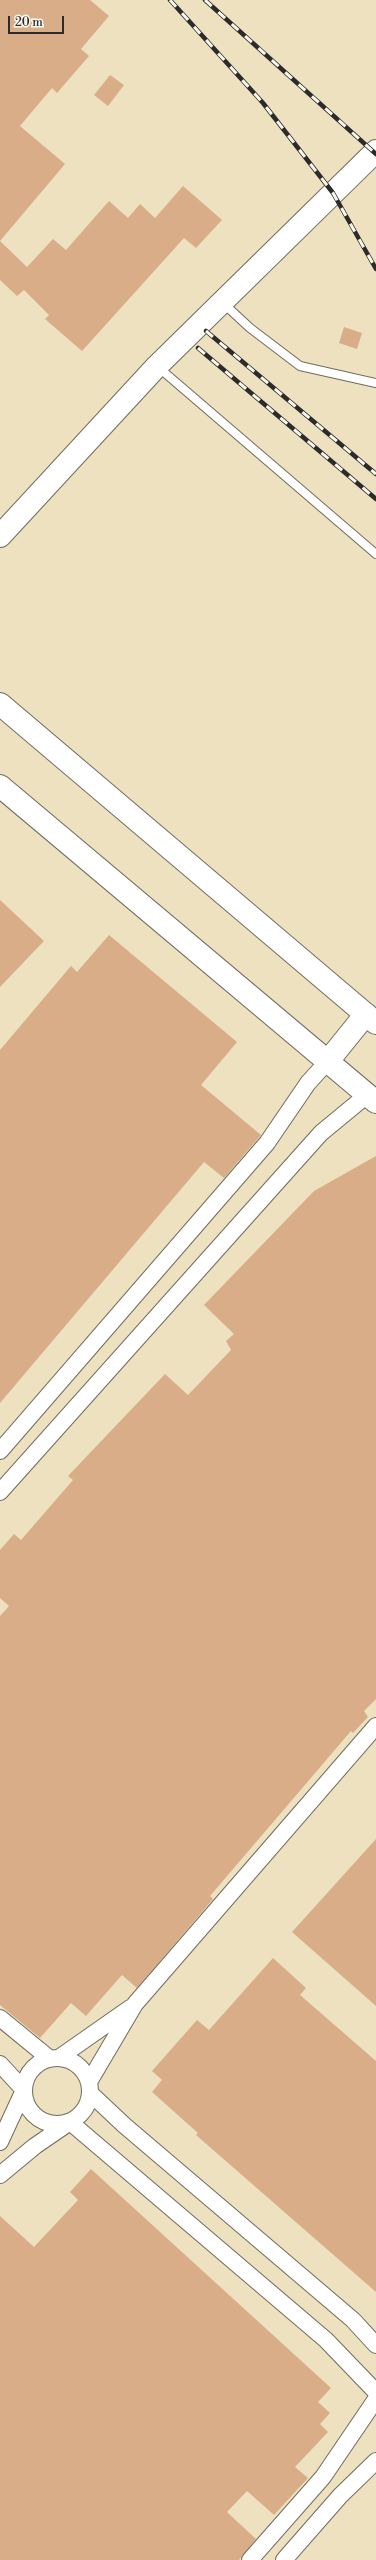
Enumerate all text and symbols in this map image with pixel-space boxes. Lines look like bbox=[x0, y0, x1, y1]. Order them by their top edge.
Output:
scale bar bbox=[10, 8, 66, 34]
text: 20 m bbox=[15, 15, 43, 30]

